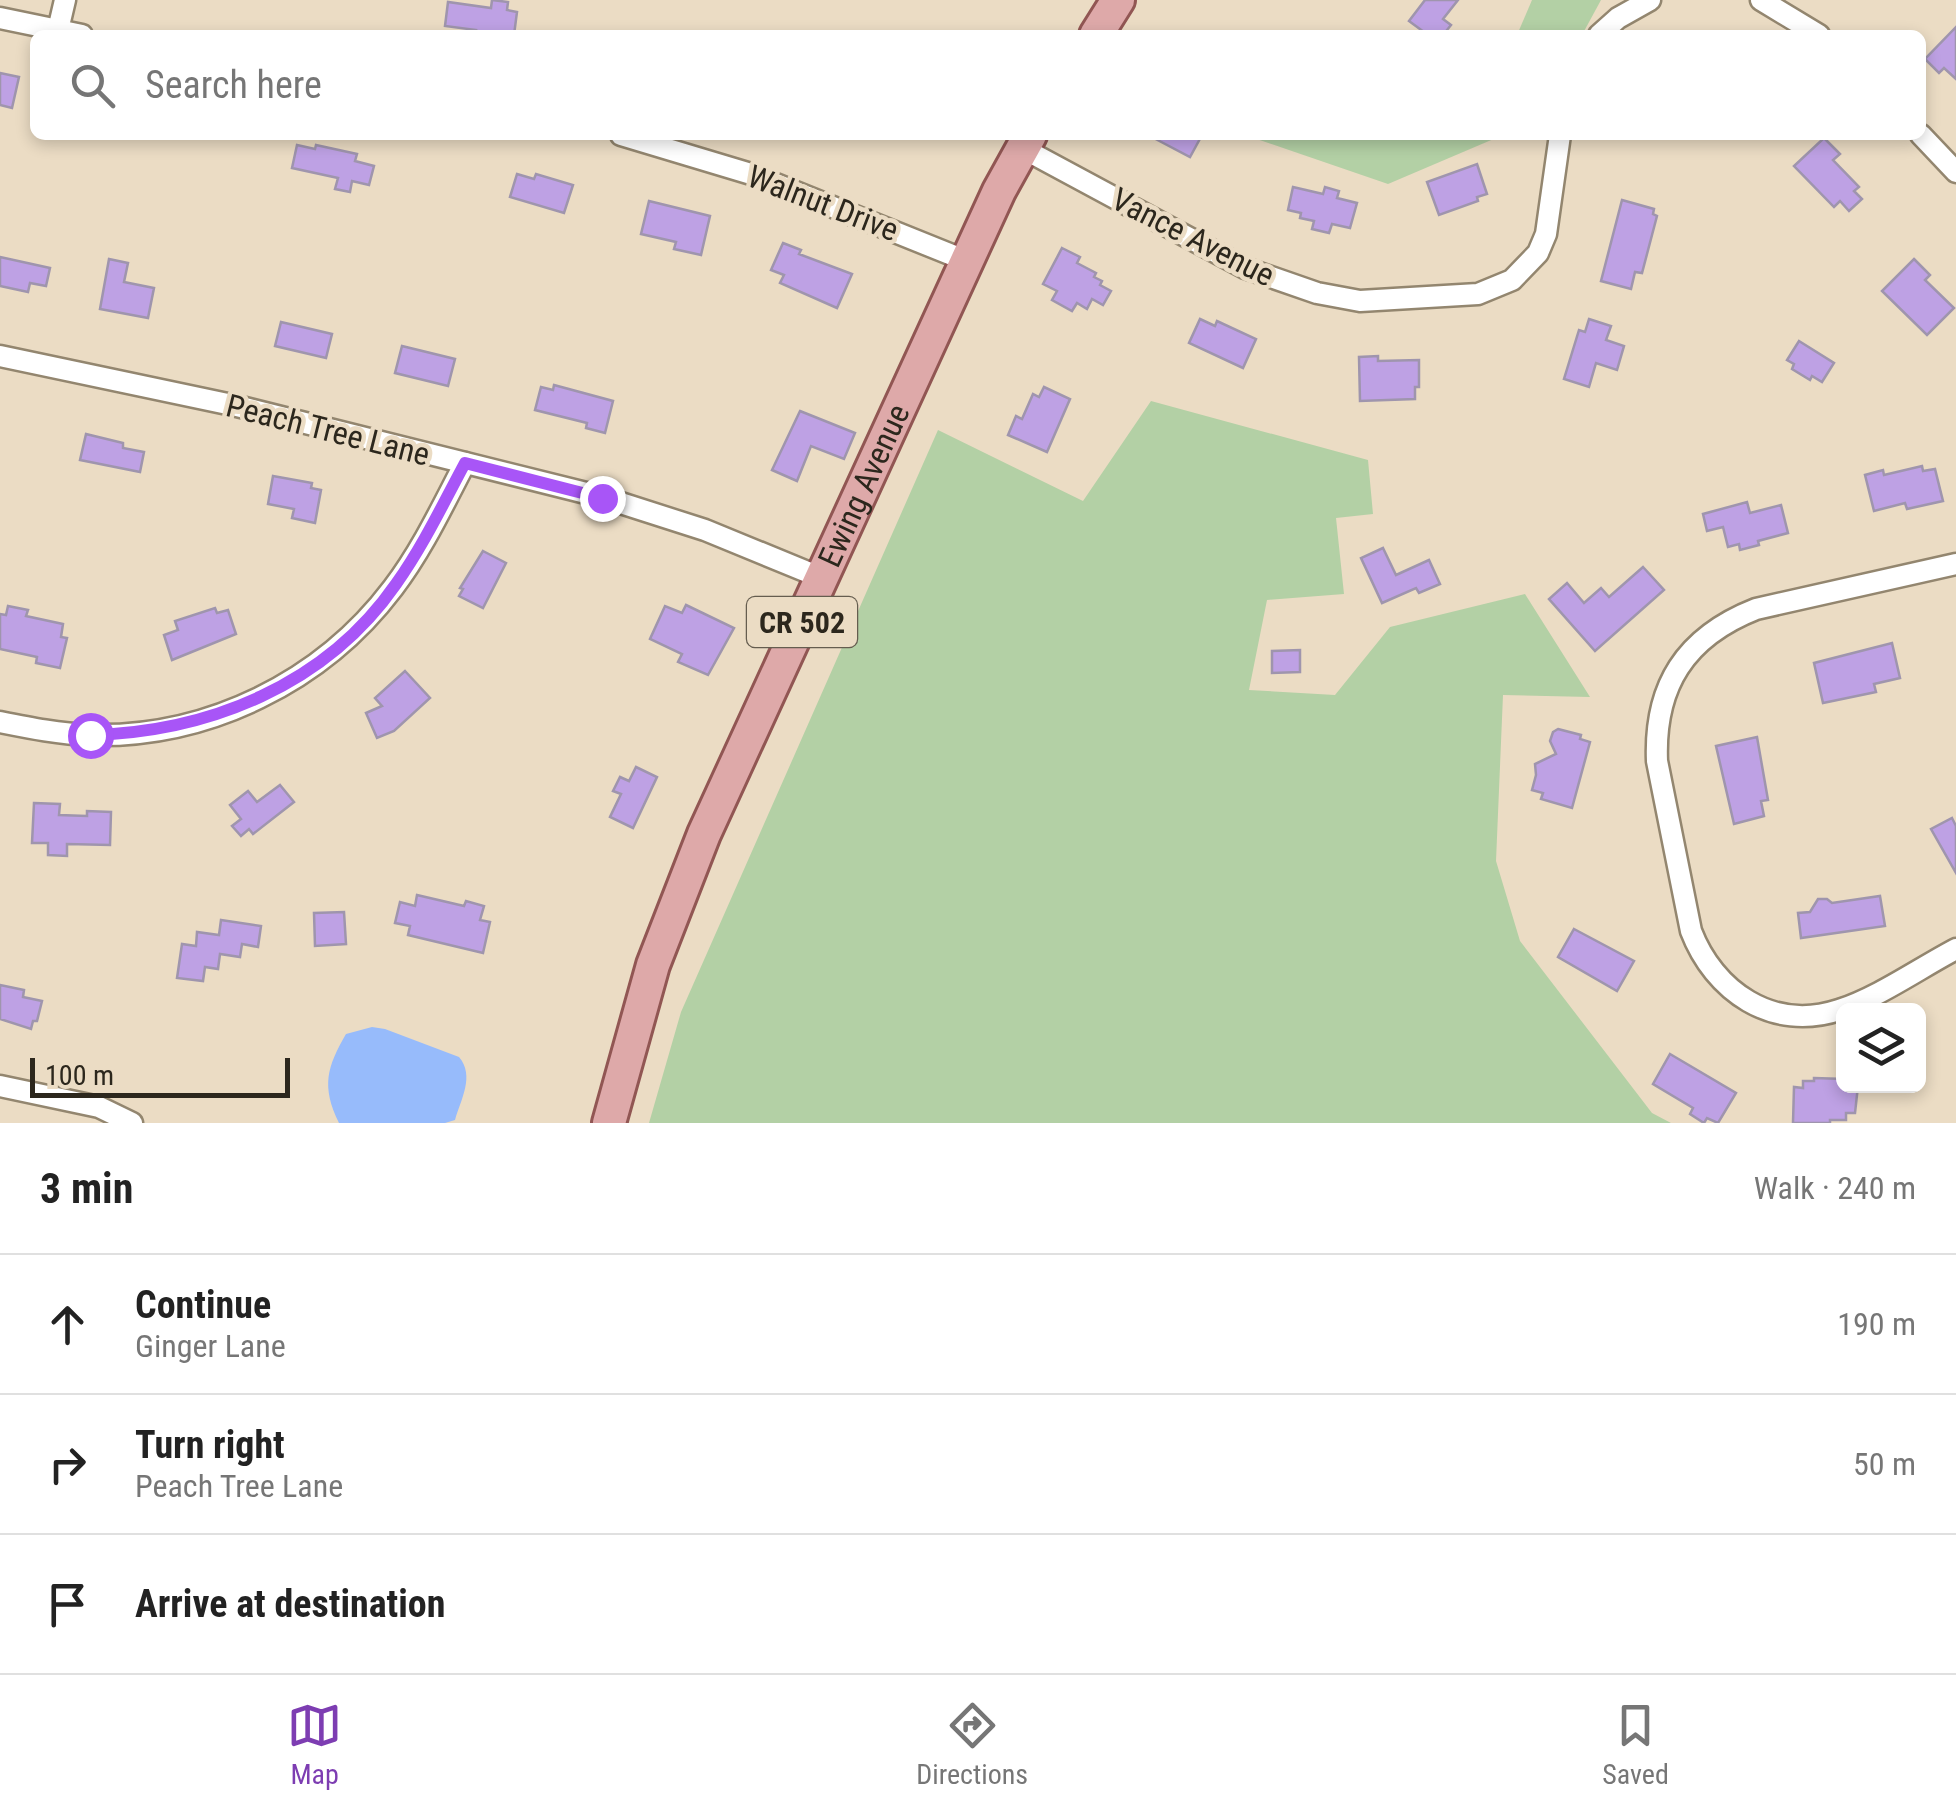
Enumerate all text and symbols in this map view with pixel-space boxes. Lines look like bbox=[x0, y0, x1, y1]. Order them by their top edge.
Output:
search box bbox=[30, 30, 1926, 140]
icon: search bbox=[65, 58, 120, 113]
text: Search here bbox=[145, 63, 322, 107]
street label: Walnut Drive bbox=[742, 157, 904, 249]
street label: Vance Avenue bbox=[1105, 180, 1281, 294]
street label: Peach Tree Lane bbox=[222, 386, 434, 474]
street label: Ewing Avenue bbox=[810, 398, 918, 573]
route end bbox=[580, 476, 626, 522]
road number: CR 502 bbox=[747, 597, 857, 647]
route start bbox=[68, 713, 114, 759]
map controls bbox=[1836, 1003, 1926, 1093]
button: layers bbox=[1836, 1003, 1926, 1093]
scale bar bbox=[30, 1053, 290, 1098]
text: 100 m bbox=[45, 1059, 114, 1092]
text: 3 min bbox=[40, 1164, 133, 1213]
text: Walk · 240 m bbox=[1754, 1169, 1916, 1207]
text: Continue bbox=[135, 1283, 271, 1327]
icon: ahead bbox=[40, 1297, 95, 1352]
text: 190 m bbox=[1837, 1305, 1916, 1343]
text: Ginger Lane bbox=[135, 1327, 286, 1365]
text: Turn right bbox=[135, 1423, 285, 1467]
icon: right bbox=[40, 1437, 95, 1492]
text: 50 m bbox=[1853, 1445, 1916, 1483]
text: Peach Tree Lane bbox=[135, 1467, 343, 1505]
icon: arrive bbox=[40, 1577, 95, 1632]
text: Arrive at destination bbox=[135, 1582, 445, 1626]
tab: Map bbox=[287, 1698, 342, 1791]
tab: Directions bbox=[916, 1698, 1028, 1791]
tab: Saved bbox=[1602, 1698, 1669, 1791]

